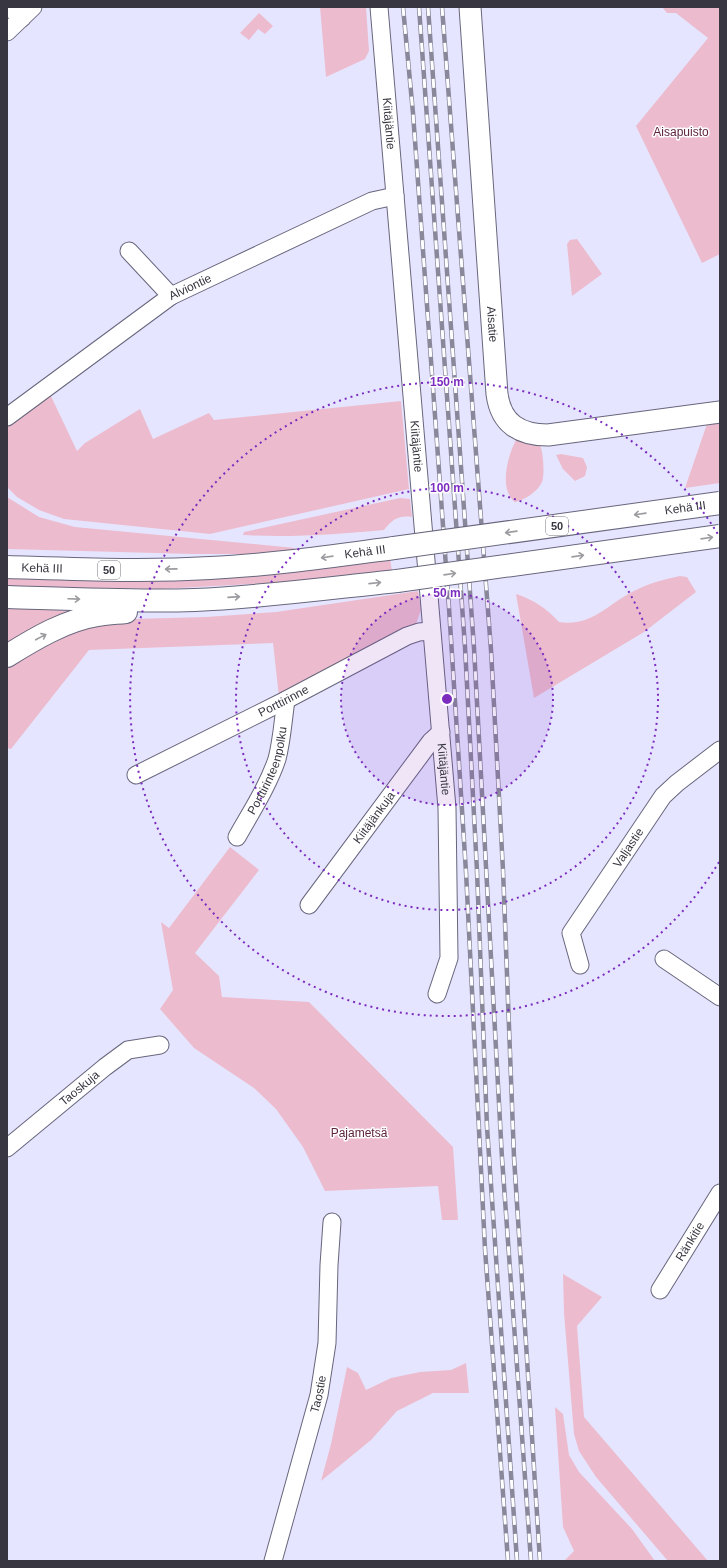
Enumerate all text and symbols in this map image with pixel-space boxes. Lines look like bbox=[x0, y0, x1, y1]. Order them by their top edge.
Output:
street label: Kiitäjäntie bbox=[380, 97, 398, 150]
park label: Aisapuisto bbox=[653, 125, 709, 139]
street label: Alviontie bbox=[167, 271, 214, 303]
street label: Aisatie bbox=[484, 306, 500, 343]
text: 150 m bbox=[430, 375, 464, 389]
street label: Kiitäjäntie bbox=[407, 420, 426, 473]
text: 100 m bbox=[430, 481, 464, 495]
street label: Kehä III bbox=[664, 498, 707, 518]
one-way arrow bbox=[634, 510, 647, 518]
road number: 50 bbox=[546, 517, 568, 535]
one-way arrow bbox=[505, 528, 518, 536]
one-way arrow bbox=[700, 534, 713, 542]
street label: Kehä III bbox=[344, 542, 387, 562]
one-way arrow bbox=[571, 552, 584, 560]
one-way arrow bbox=[321, 553, 334, 561]
street label: Kehä III bbox=[21, 560, 63, 576]
road number: 50 bbox=[98, 561, 120, 579]
one-way arrow bbox=[165, 565, 178, 573]
one-way arrow bbox=[443, 570, 456, 578]
one-way arrow bbox=[368, 580, 381, 587]
text: 50 m bbox=[433, 586, 461, 600]
one-way arrow bbox=[227, 593, 240, 600]
one-way arrow bbox=[67, 595, 80, 603]
one-way arrow bbox=[35, 633, 47, 640]
street label: Porttirinne bbox=[256, 682, 311, 720]
centre of rings bbox=[440, 692, 454, 706]
street label: Porttirinteenpolku bbox=[244, 726, 290, 817]
street label: Kiitäjäntie bbox=[435, 743, 453, 796]
street label: Kiitäjänkuja bbox=[350, 788, 398, 846]
street label: Valjastie bbox=[610, 825, 647, 870]
street label: Taoskuja bbox=[57, 1067, 102, 1109]
park label: Pajametsä bbox=[331, 1126, 388, 1140]
street label: Ränkitie bbox=[673, 1219, 708, 1264]
street label: Taostie bbox=[307, 1374, 329, 1414]

